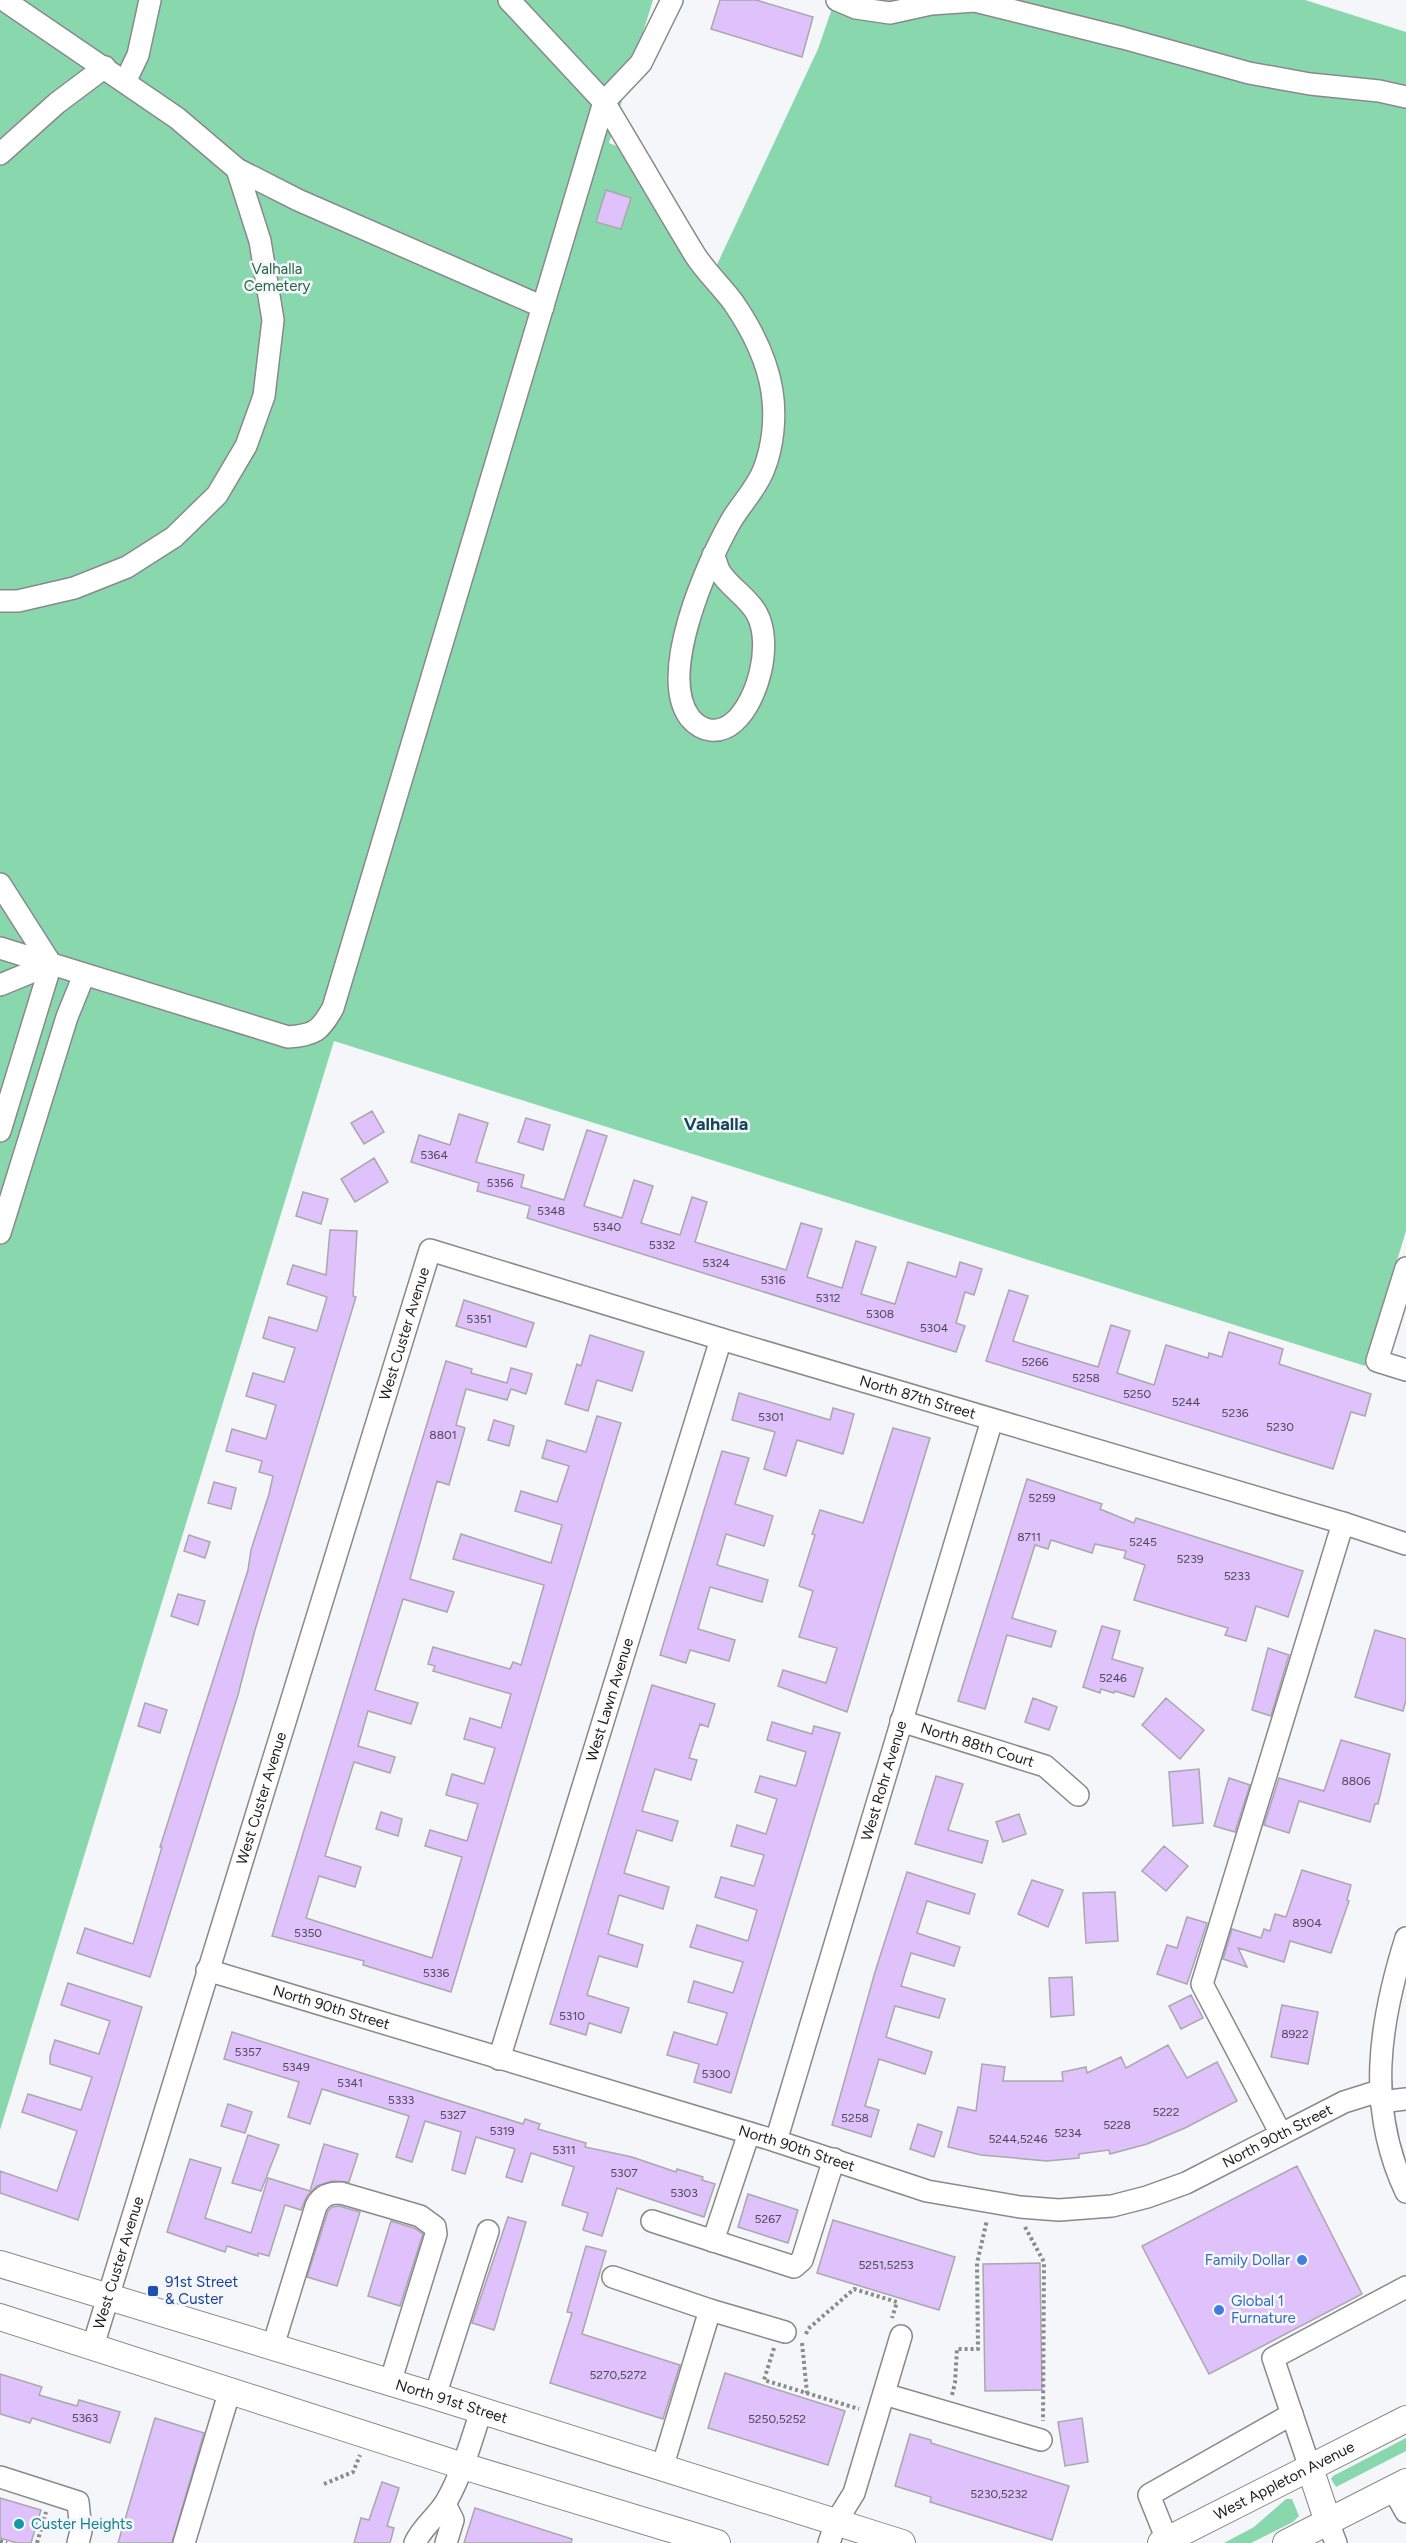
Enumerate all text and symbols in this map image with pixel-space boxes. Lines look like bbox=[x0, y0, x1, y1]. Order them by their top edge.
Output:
park label: Valhalla Cemetery bbox=[244, 260, 310, 295]
district label: Valhalla bbox=[684, 1113, 748, 1135]
house number: 5364 bbox=[420, 1148, 448, 1162]
house number: 5356 bbox=[486, 1176, 514, 1190]
house number: 5348 bbox=[537, 1204, 565, 1218]
house number: 5340 bbox=[593, 1220, 622, 1234]
house number: 5332 bbox=[649, 1238, 675, 1252]
house number: 5324 bbox=[702, 1256, 730, 1270]
street label: West Custer Avenue bbox=[375, 1265, 433, 1402]
house number: 5316 bbox=[760, 1273, 786, 1287]
house number: 5312 bbox=[815, 1291, 841, 1305]
house number: 5308 bbox=[866, 1307, 894, 1321]
house number: 5351 bbox=[466, 1312, 492, 1326]
house number: 5304 bbox=[920, 1321, 949, 1335]
house number: 5266 bbox=[1021, 1355, 1049, 1369]
street label: North 87th Street bbox=[857, 1371, 978, 1423]
house number: 5258 bbox=[1072, 1371, 1100, 1385]
house number: 5250 bbox=[1123, 1387, 1151, 1401]
house number: 5244 bbox=[1172, 1395, 1201, 1409]
house number: 5236 bbox=[1222, 1406, 1249, 1420]
house number: 5301 bbox=[758, 1410, 784, 1424]
house number: 5230 bbox=[1266, 1420, 1294, 1434]
house number: 8801 bbox=[429, 1428, 457, 1442]
house number: 5259 bbox=[1028, 1491, 1056, 1505]
house number: 8711 bbox=[1017, 1530, 1041, 1544]
house number: 5245 bbox=[1129, 1535, 1157, 1549]
house number: 5239 bbox=[1177, 1552, 1204, 1566]
house number: 5233 bbox=[1224, 1569, 1250, 1583]
street label: West Lawn Avenue bbox=[582, 1636, 637, 1764]
house number: 5246 bbox=[1099, 1671, 1127, 1685]
street label: West Rohr Avenue bbox=[857, 1719, 910, 1843]
street label: North 88th Court bbox=[918, 1719, 1037, 1771]
street label: West Custer Avenue bbox=[233, 1730, 290, 1867]
house number: 8806 bbox=[1341, 1774, 1371, 1788]
house number: 8904 bbox=[1292, 1916, 1322, 1930]
house number: 5350 bbox=[294, 1926, 322, 1940]
house number: 5336 bbox=[423, 1966, 450, 1980]
street label: North 90th Street bbox=[271, 1981, 392, 2034]
house number: 5310 bbox=[559, 2009, 585, 2023]
house number: 8922 bbox=[1281, 2027, 1309, 2041]
house number: 5357 bbox=[235, 2045, 262, 2059]
house number: 5349 bbox=[282, 2060, 310, 2074]
house number: 5300 bbox=[702, 2067, 731, 2081]
house number: 5341 bbox=[337, 2076, 363, 2090]
house number: 5333 bbox=[388, 2093, 414, 2107]
street label: North 90th Street bbox=[1219, 2100, 1336, 2172]
house number: 5222 bbox=[1152, 2105, 1180, 2119]
house number: 5327 bbox=[440, 2108, 467, 2122]
house number: 5258 bbox=[841, 2111, 869, 2125]
house number: 5228 bbox=[1103, 2118, 1131, 2132]
street label: North 90th Street bbox=[736, 2121, 857, 2176]
house number: 5319 bbox=[489, 2124, 515, 2138]
house number: 5234 bbox=[1054, 2126, 1082, 2140]
house number: 5244,5246 bbox=[988, 2132, 1048, 2146]
house number: 5311 bbox=[552, 2143, 576, 2157]
house number: 5307 bbox=[610, 2166, 638, 2180]
house number: 5303 bbox=[670, 2186, 698, 2200]
street label: West Custer Avenue bbox=[90, 2194, 147, 2331]
house number: 5267 bbox=[755, 2212, 782, 2226]
place label: Family Dollar bbox=[1205, 2251, 1290, 2269]
marker: Family Dollar bbox=[1295, 2253, 1309, 2267]
house number: 5251,5253 bbox=[858, 2258, 914, 2272]
place label: 91st Street & Custer bbox=[165, 2273, 238, 2308]
marker: 91st Street & Custer bbox=[146, 2284, 160, 2298]
place label: Global 1 Furnature bbox=[1231, 2292, 1296, 2327]
marker: Global 1 Furnature bbox=[1212, 2303, 1226, 2317]
house number: 5270,5272 bbox=[589, 2368, 647, 2382]
street label: North 91st Street bbox=[393, 2376, 510, 2427]
house number: 5363 bbox=[72, 2411, 98, 2425]
house number: 5250,5252 bbox=[748, 2412, 806, 2426]
street label: West Appleton Avenue bbox=[1211, 2438, 1357, 2524]
house number: 5230,5232 bbox=[970, 2487, 1028, 2501]
place label: Custer Heights bbox=[31, 2515, 133, 2533]
marker: Custer Heights bbox=[12, 2517, 26, 2531]

